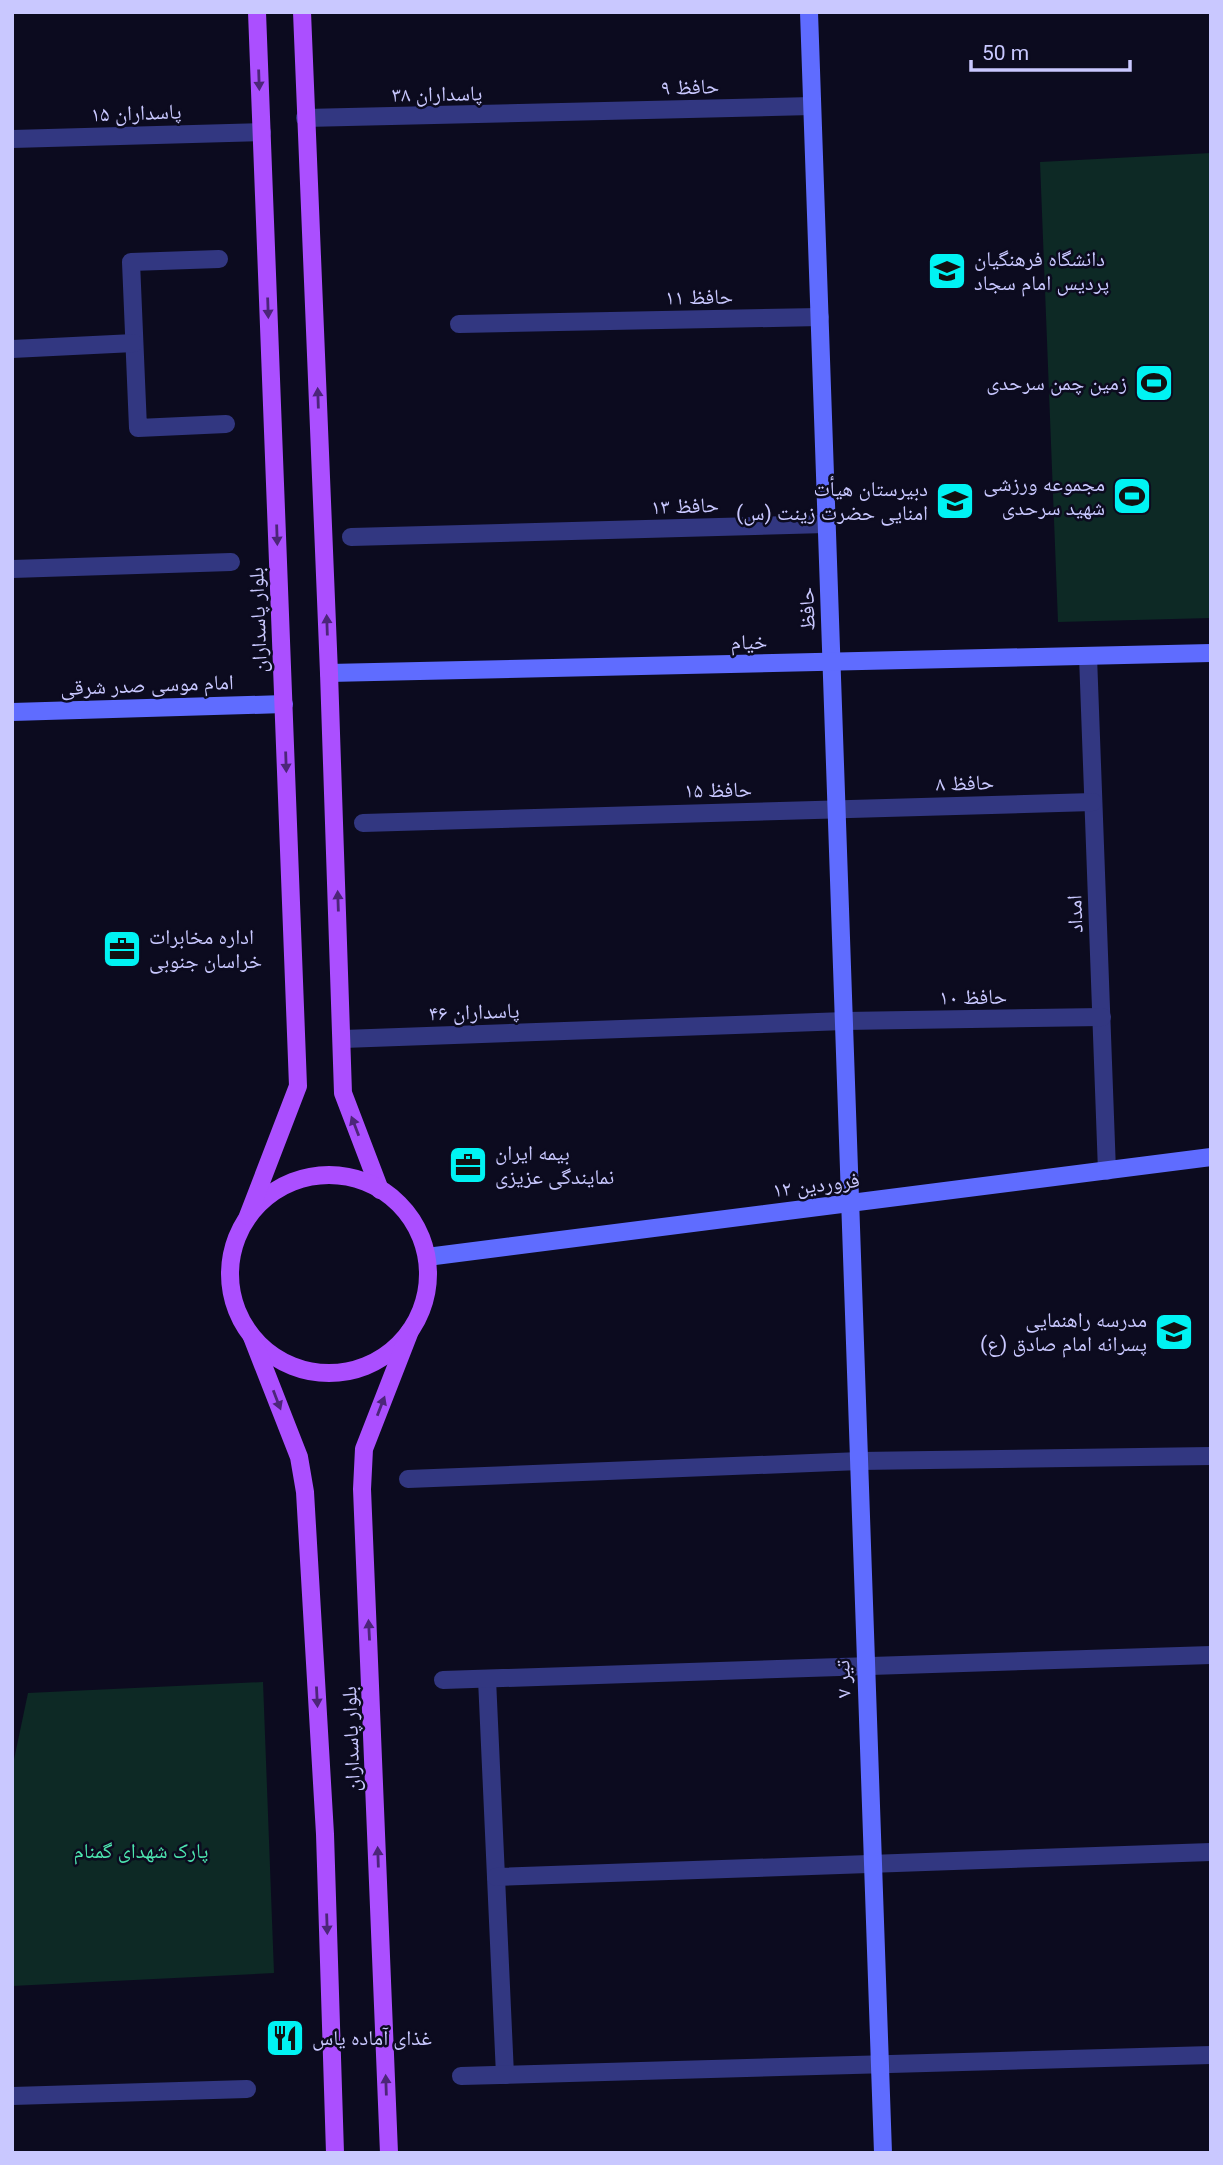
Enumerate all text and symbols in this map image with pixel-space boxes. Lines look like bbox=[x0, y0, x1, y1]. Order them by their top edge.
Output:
scale bar bbox=[971, 28, 1130, 72]
text: 50 m bbox=[982, 41, 1029, 65]
one-way arrow bbox=[254, 70, 265, 92]
street label: حافظ ۹ bbox=[660, 74, 720, 100]
street label: پاسداران ۳۸ bbox=[391, 81, 483, 107]
street label: پاسداران ۱۵ bbox=[90, 99, 182, 127]
place label: دانشگاه فرهنگیان پردیس امام سجاد bbox=[974, 247, 1109, 297]
school or university icon: دانشگاه فرهنگیان پردیس امام سجاد bbox=[926, 250, 968, 292]
street label: حافظ ۱۱ bbox=[665, 284, 733, 310]
one-way arrow bbox=[263, 297, 274, 319]
sports icon: زمین چمن سرحدی bbox=[1133, 362, 1175, 404]
place label: زمین چمن سرحدی bbox=[986, 371, 1127, 396]
one-way arrow bbox=[312, 386, 323, 408]
place label: مجموعه ورزشی شهید سرحدی bbox=[983, 472, 1105, 520]
sports icon: مجموعه ورزشی شهید سرحدی bbox=[1111, 475, 1153, 517]
place label: دبیرستان هیأت امنایی حضرت زینت (س) bbox=[736, 476, 928, 526]
school or university icon: دبیرستان هیأت امنایی حضرت زینت (س) bbox=[934, 480, 976, 522]
street label: حافظ ۱۳ bbox=[651, 493, 719, 519]
one-way arrow bbox=[272, 524, 283, 546]
street label: بلوار پاسداران bbox=[244, 567, 272, 673]
street label: حافظ bbox=[794, 587, 820, 631]
one-way arrow bbox=[322, 614, 333, 636]
street label: خیام bbox=[731, 630, 767, 656]
street label: امام موسی صدر شرقی bbox=[60, 670, 234, 702]
one-way arrow bbox=[280, 752, 291, 774]
street label: حافظ ۸ bbox=[935, 770, 995, 796]
street label: حافظ ۱۵ bbox=[684, 777, 752, 803]
one-way arrow bbox=[332, 890, 343, 912]
street label: امداد bbox=[1062, 894, 1088, 934]
place label: اداره مخابرات خراسان جنوبی bbox=[149, 925, 262, 974]
office icon: اداره مخابرات خراسان جنوبی bbox=[101, 928, 143, 970]
street label: حافظ ۱۰ bbox=[939, 984, 1007, 1010]
street label: پاسداران ۴۶ bbox=[428, 998, 520, 1026]
one-way arrow bbox=[350, 1116, 361, 1137]
place label: بیمه ایران نمایندگی عزیزی bbox=[495, 1141, 614, 1190]
office icon: بیمه ایران نمایندگی عزیزی bbox=[447, 1144, 489, 1186]
street label: ۱۲ فروردین bbox=[771, 1168, 861, 1203]
place label: مدرسه راهنمایی پسرانه امام صادق (ع) bbox=[980, 1308, 1147, 1358]
school or university icon: مدرسه راهنمایی پسرانه امام صادق (ع) bbox=[1153, 1311, 1195, 1353]
one-way arrow bbox=[271, 1390, 282, 1411]
one-way arrow bbox=[376, 1395, 387, 1416]
one-way arrow bbox=[363, 1619, 374, 1641]
street label: ۷ تیر bbox=[830, 1660, 856, 1698]
one-way arrow bbox=[311, 1686, 322, 1708]
street label: بلوار پاسداران bbox=[337, 1686, 365, 1792]
park label: پارک شهدای گمنام bbox=[73, 1839, 209, 1865]
one-way arrow bbox=[373, 1846, 384, 1868]
one-way arrow bbox=[322, 1913, 333, 1935]
restaurant icon: غذای آماده یاس bbox=[264, 2017, 306, 2059]
place label: غذای آماده یاس bbox=[312, 2026, 432, 2051]
one-way arrow bbox=[381, 2073, 392, 2095]

